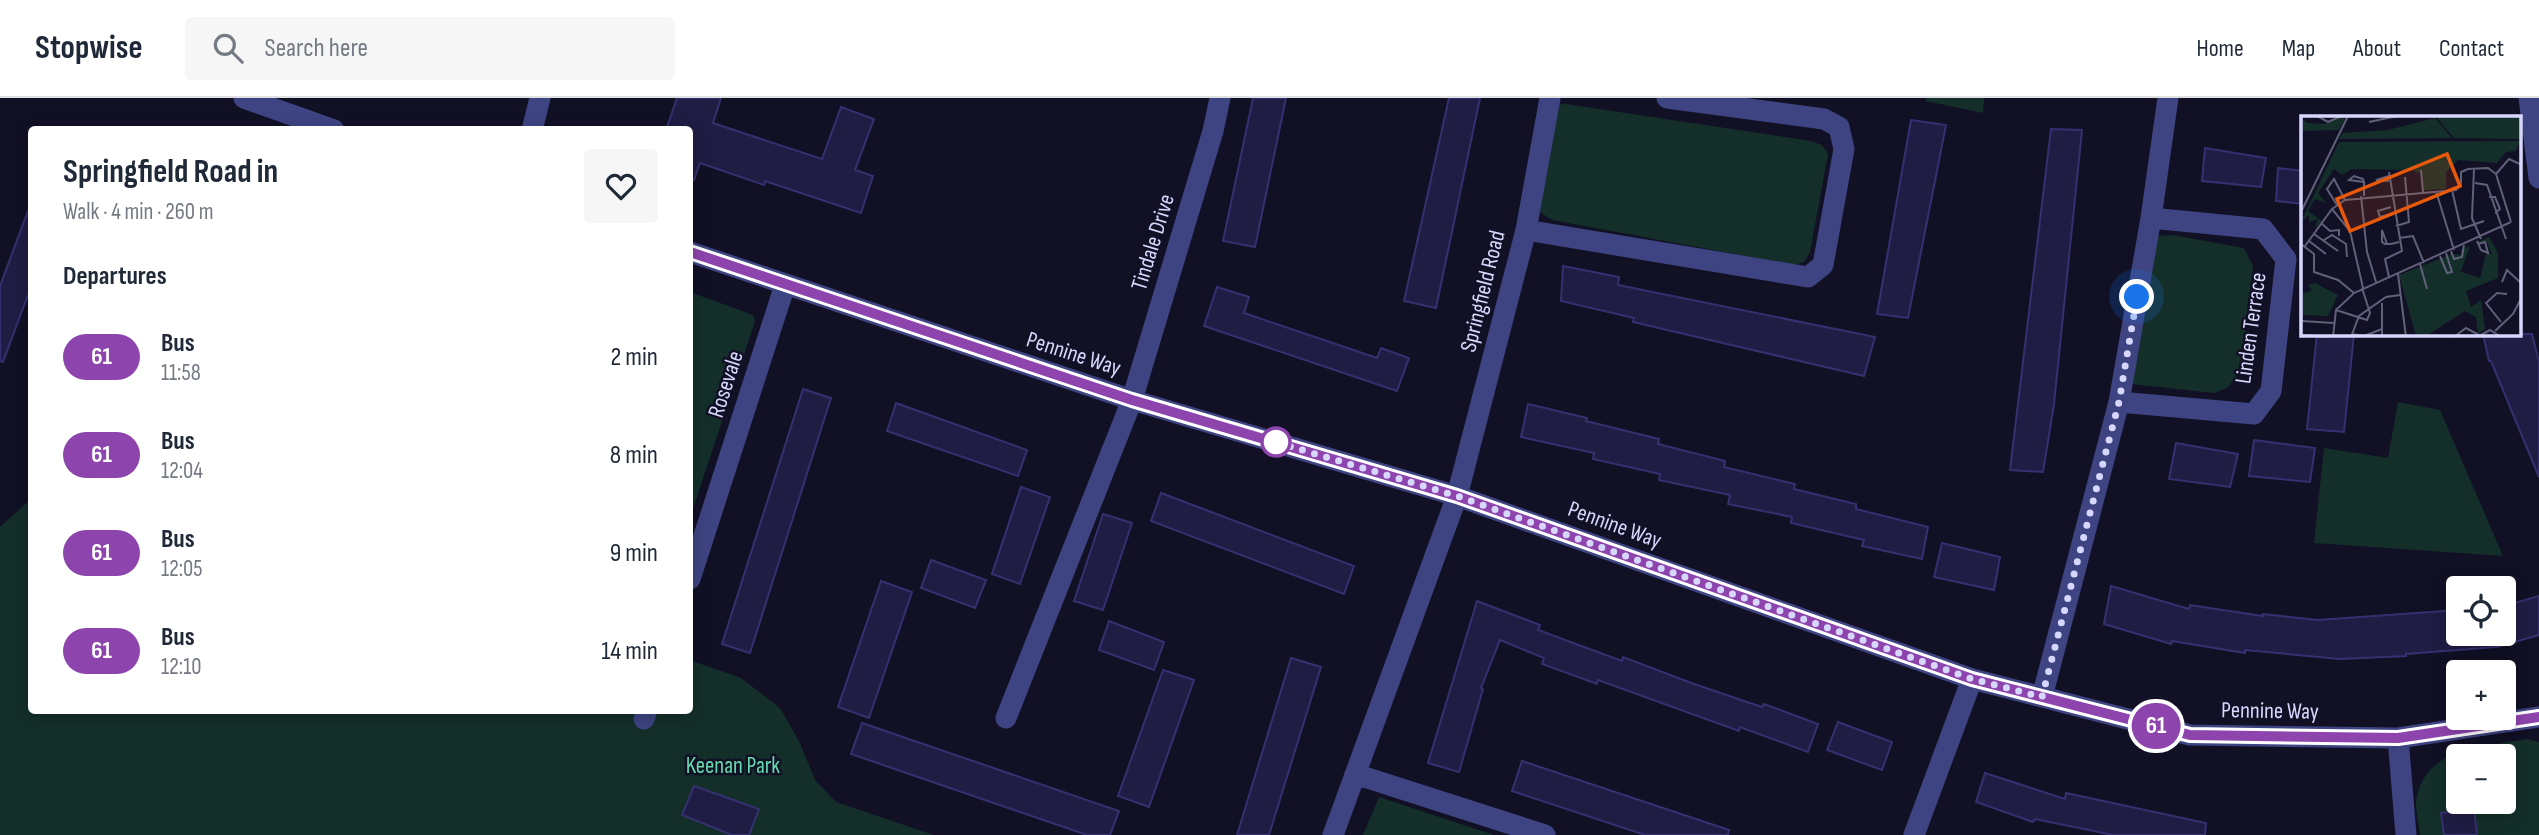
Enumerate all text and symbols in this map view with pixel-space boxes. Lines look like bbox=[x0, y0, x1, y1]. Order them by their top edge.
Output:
search box bbox=[185, 17, 675, 80]
text: Stopwise bbox=[35, 28, 143, 68]
icon: search bbox=[209, 29, 247, 67]
text: Search here bbox=[265, 33, 368, 64]
text: Home bbox=[2196, 34, 2244, 63]
text: Map bbox=[2282, 34, 2315, 63]
text: About bbox=[2353, 34, 2401, 63]
text: Contact bbox=[2439, 34, 2504, 63]
inset map bbox=[2301, 116, 2522, 336]
button: heart bbox=[584, 149, 658, 223]
text: Springfield Road in bbox=[63, 152, 278, 192]
street label: Tindale Drive bbox=[1125, 191, 1181, 294]
text: Walk · 4 min · 260 m bbox=[63, 198, 213, 226]
street label: Springfield Road bbox=[1454, 227, 1512, 355]
text: Departures bbox=[63, 261, 167, 292]
street label: Linden Terrace bbox=[2229, 271, 2273, 386]
your location bbox=[2119, 279, 2154, 314]
street label: Pennine Way bbox=[1023, 326, 1125, 382]
text: Bus bbox=[161, 328, 195, 359]
text: 61 bbox=[91, 342, 112, 371]
text: 2 min bbox=[610, 342, 658, 373]
street label: Rosevale bbox=[702, 348, 750, 421]
text: 11:58 bbox=[161, 359, 201, 387]
text: Bus bbox=[161, 426, 195, 457]
unlabelled marker bbox=[1261, 427, 1291, 457]
text: 61 bbox=[91, 440, 112, 469]
text: 8 min bbox=[610, 440, 658, 471]
text: 12:04 bbox=[161, 457, 203, 485]
street label: Pennine Way bbox=[1564, 495, 1665, 555]
text: Bus bbox=[161, 524, 195, 555]
text: 61 bbox=[91, 538, 112, 567]
text: 9 min bbox=[610, 538, 658, 569]
text: 12:05 bbox=[161, 555, 203, 583]
map controls bbox=[2446, 576, 2516, 814]
button: locate bbox=[2446, 576, 2516, 646]
text: Bus bbox=[161, 622, 195, 653]
text: 61 bbox=[91, 636, 112, 665]
text: 14 min bbox=[601, 636, 658, 667]
text: 12:10 bbox=[161, 653, 201, 681]
button: + bbox=[2446, 660, 2516, 730]
street label: Pennine Way bbox=[2221, 696, 2319, 726]
line badge: 61 bbox=[2124, 703, 2188, 749]
text: 61 bbox=[2146, 711, 2166, 740]
button: − bbox=[2446, 744, 2516, 814]
park label: Keenan Park bbox=[686, 752, 780, 780]

